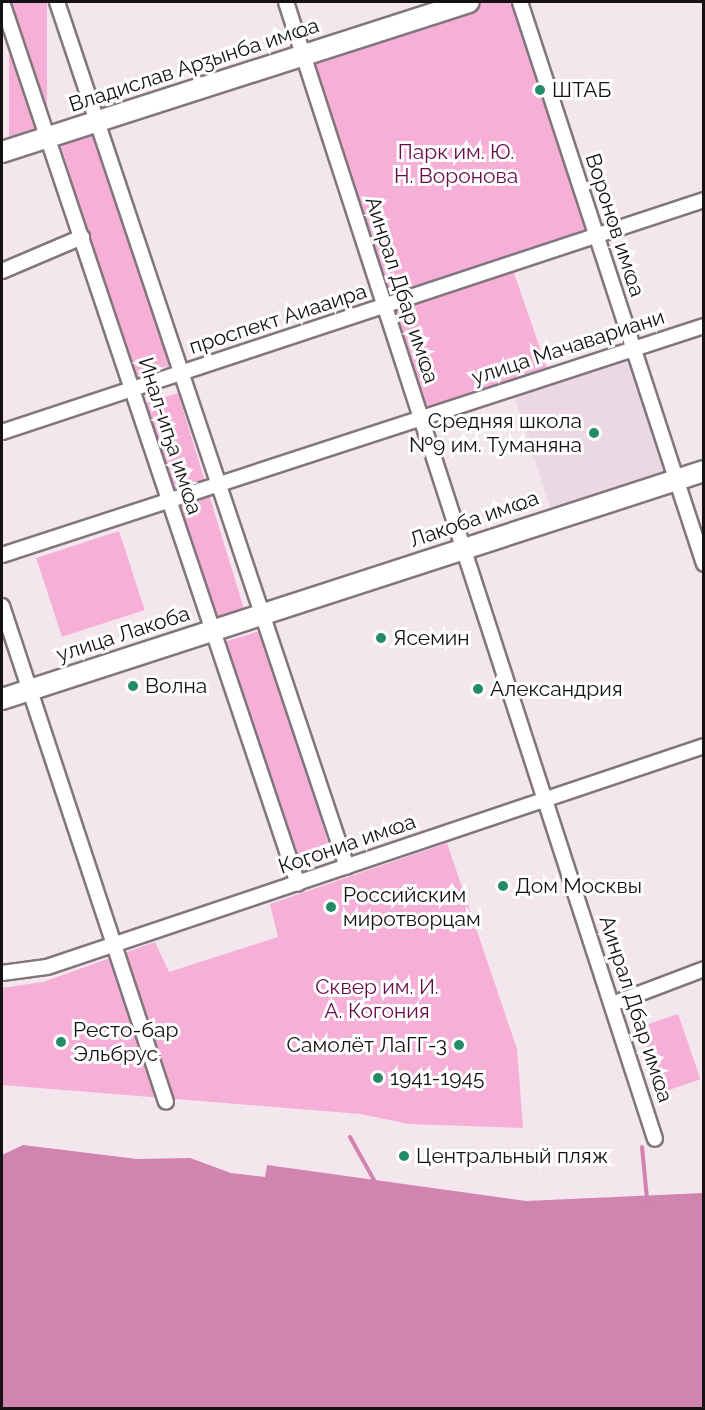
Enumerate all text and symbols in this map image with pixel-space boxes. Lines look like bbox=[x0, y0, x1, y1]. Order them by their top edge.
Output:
street label: Владислав Арӡынба имҩа bbox=[65, 13, 323, 117]
place label: ШТАБ bbox=[552, 77, 611, 103]
marker: ШТАБ bbox=[533, 83, 547, 97]
park label: Парк им. Ю. Н. Воронова bbox=[394, 139, 518, 189]
street label: Воронов имҩа bbox=[580, 150, 650, 300]
street label: Аинрал Дбар имҩа bbox=[360, 194, 444, 386]
street label: проспект Аиааира bbox=[186, 278, 370, 360]
street label: улица Мачавариани bbox=[468, 304, 668, 390]
street label: Инал-иҧа имҩа bbox=[133, 354, 207, 518]
place label: Средняя школа №9 им. Туманяна bbox=[408, 408, 582, 458]
marker: Средняя школа №9 им. Туманяна bbox=[587, 426, 601, 440]
street label: Лакоба имҩа bbox=[406, 485, 542, 553]
street label: улица Лакоба bbox=[53, 601, 193, 667]
place label: Ясемин bbox=[393, 625, 470, 651]
marker: Ясемин bbox=[374, 631, 388, 645]
place label: Волна bbox=[145, 673, 207, 699]
place label: Александрия bbox=[490, 676, 623, 702]
marker: Волна bbox=[126, 679, 140, 693]
marker: Александрия bbox=[471, 682, 485, 696]
street label: Коӷониа имҩа bbox=[275, 809, 419, 879]
place label: Дом Москвы bbox=[515, 873, 642, 899]
marker: Дом Москвы bbox=[496, 879, 510, 893]
place label: Российским миротворцам bbox=[343, 882, 481, 932]
marker: Российским миротворцам bbox=[324, 900, 338, 914]
street label: Аинрал Дбар имҩа bbox=[594, 913, 678, 1105]
park label: Сквер им. И. А. Когония bbox=[315, 974, 439, 1024]
place label: Ресто-бар Эльбрус bbox=[73, 1017, 178, 1067]
place label: Самолёт ЛаГГ-3 bbox=[287, 1032, 447, 1058]
marker: Ресто-бар Эльбрус bbox=[54, 1035, 68, 1049]
marker: Самолёт ЛаГГ-3 bbox=[452, 1038, 466, 1052]
place label: 1941-1945 bbox=[390, 1065, 484, 1091]
marker: 1941-1945 bbox=[371, 1071, 385, 1085]
place label: Центральный пляж bbox=[416, 1143, 608, 1169]
marker: Центральный пляж bbox=[397, 1149, 411, 1163]

